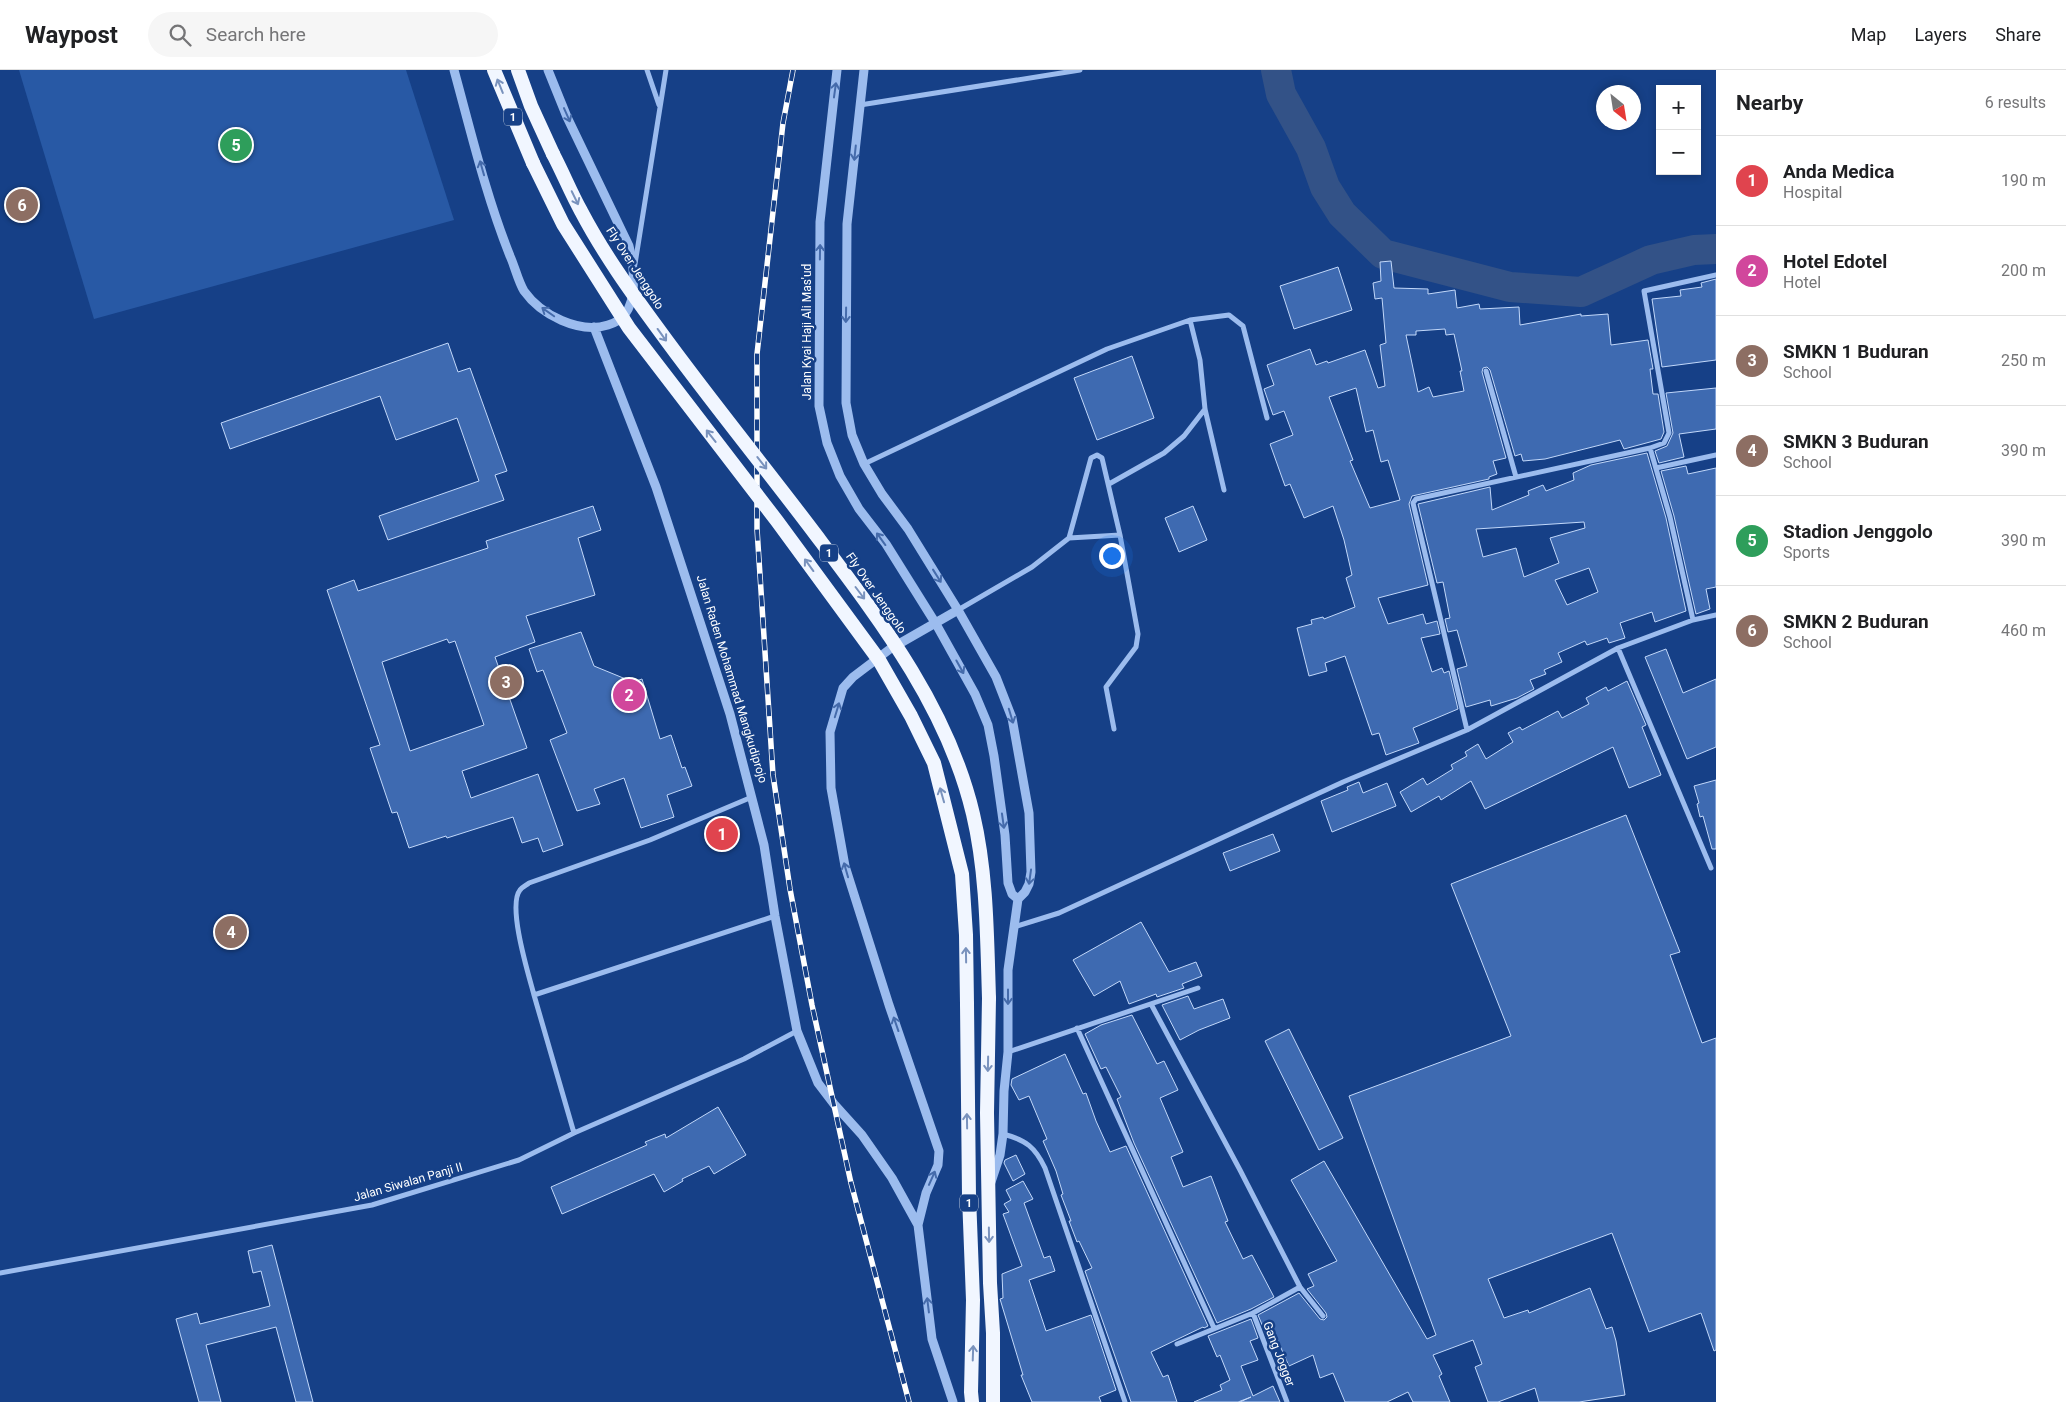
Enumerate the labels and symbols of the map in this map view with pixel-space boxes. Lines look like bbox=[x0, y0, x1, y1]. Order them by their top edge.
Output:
one-way arrow bbox=[495, 79, 504, 94]
one-way arrow bbox=[830, 83, 840, 99]
north arrow bbox=[1596, 85, 1641, 130]
one-way arrow bbox=[562, 107, 572, 122]
road number: 1 bbox=[504, 108, 522, 126]
pin: 5 bbox=[220, 126, 252, 164]
one-way arrow bbox=[850, 145, 859, 161]
one-way arrow bbox=[476, 160, 486, 176]
pin: 6 bbox=[6, 186, 38, 224]
one-way arrow bbox=[571, 190, 580, 205]
street label: Fly Over Jenggolo bbox=[603, 224, 667, 312]
one-way arrow bbox=[815, 244, 825, 260]
street label: Jalan Kyai Haji Ali Mas'ud bbox=[800, 264, 814, 400]
one-way arrow bbox=[541, 307, 555, 317]
one-way arrow bbox=[841, 307, 851, 323]
one-way arrow bbox=[657, 328, 667, 342]
one-way arrow bbox=[706, 429, 716, 443]
one-way arrow bbox=[756, 456, 767, 469]
one-way arrow bbox=[876, 533, 887, 546]
your location bbox=[1099, 543, 1125, 569]
road number: 1 bbox=[820, 544, 838, 562]
street label: Fly Over Jenggolo bbox=[843, 550, 909, 636]
one-way arrow bbox=[804, 559, 815, 572]
one-way arrow bbox=[932, 568, 942, 582]
street label: Jalan Raden Mohammad Mangkudiprojo bbox=[694, 573, 770, 785]
one-way arrow bbox=[854, 586, 865, 599]
one-way arrow bbox=[955, 659, 965, 674]
pin: 3 bbox=[490, 663, 522, 701]
pin: 2 bbox=[613, 676, 645, 714]
one-way arrow bbox=[832, 702, 842, 718]
one-way arrow bbox=[1006, 708, 1016, 724]
one-way arrow bbox=[937, 787, 947, 803]
one-way arrow bbox=[998, 813, 1008, 829]
pin: 1 bbox=[706, 815, 738, 853]
one-way arrow bbox=[841, 862, 851, 878]
one-way arrow bbox=[1025, 868, 1035, 884]
pin: 4 bbox=[215, 913, 247, 951]
one-way arrow bbox=[961, 947, 971, 964]
one-way arrow bbox=[1003, 989, 1013, 1005]
one-way arrow bbox=[891, 1017, 900, 1033]
one-way arrow bbox=[983, 1056, 993, 1072]
one-way arrow bbox=[962, 1113, 972, 1130]
street label: Jalan Siwalan Panji II bbox=[352, 1160, 464, 1204]
one-way arrow bbox=[928, 1171, 938, 1186]
road number: 1 bbox=[960, 1194, 978, 1212]
one-way arrow bbox=[985, 1227, 994, 1243]
one-way arrow bbox=[923, 1297, 933, 1313]
street label: Gang Jogger bbox=[1260, 1320, 1298, 1388]
one-way arrow bbox=[968, 1346, 978, 1362]

